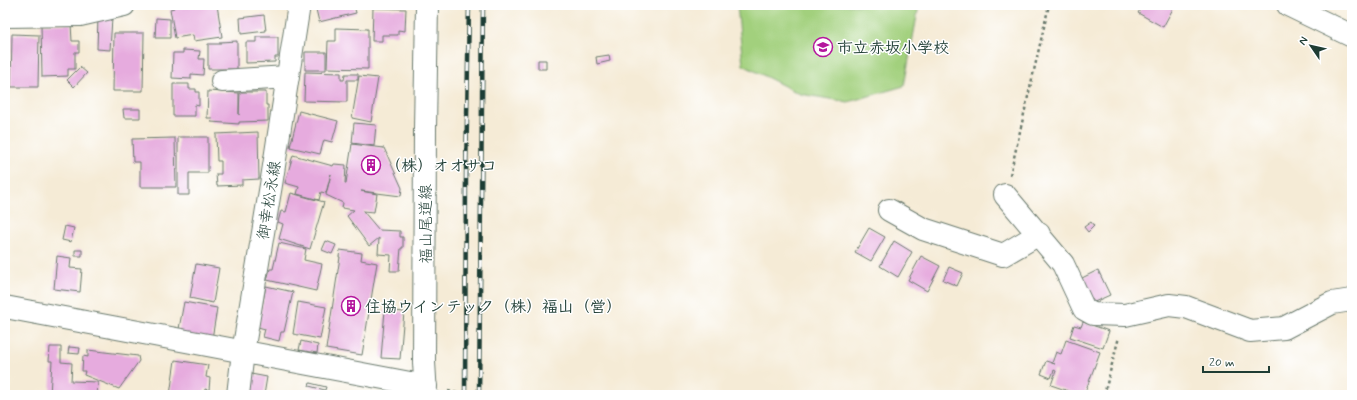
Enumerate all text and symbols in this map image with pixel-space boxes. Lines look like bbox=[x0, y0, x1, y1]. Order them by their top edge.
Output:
north arrow bbox=[1291, 26, 1331, 66]
text: N bbox=[1296, 34, 1311, 48]
school or university icon: 市立赤坂小学校 bbox=[812, 36, 834, 58]
place label: 市立赤坂小学校 bbox=[837, 38, 949, 59]
building icon: （株）オオサコ bbox=[360, 154, 382, 176]
place label: （株）オオサコ bbox=[385, 156, 497, 177]
street label: 御幸松永線 bbox=[253, 159, 286, 241]
street label: 福山尾道線 bbox=[416, 184, 437, 264]
building icon: 住協ウインテック（株）福山（営） bbox=[340, 295, 362, 317]
place label: 住協ウインテック（株）福山（営） bbox=[365, 297, 622, 318]
scale bar bbox=[1203, 348, 1269, 374]
text: 20 m bbox=[1209, 355, 1235, 371]

